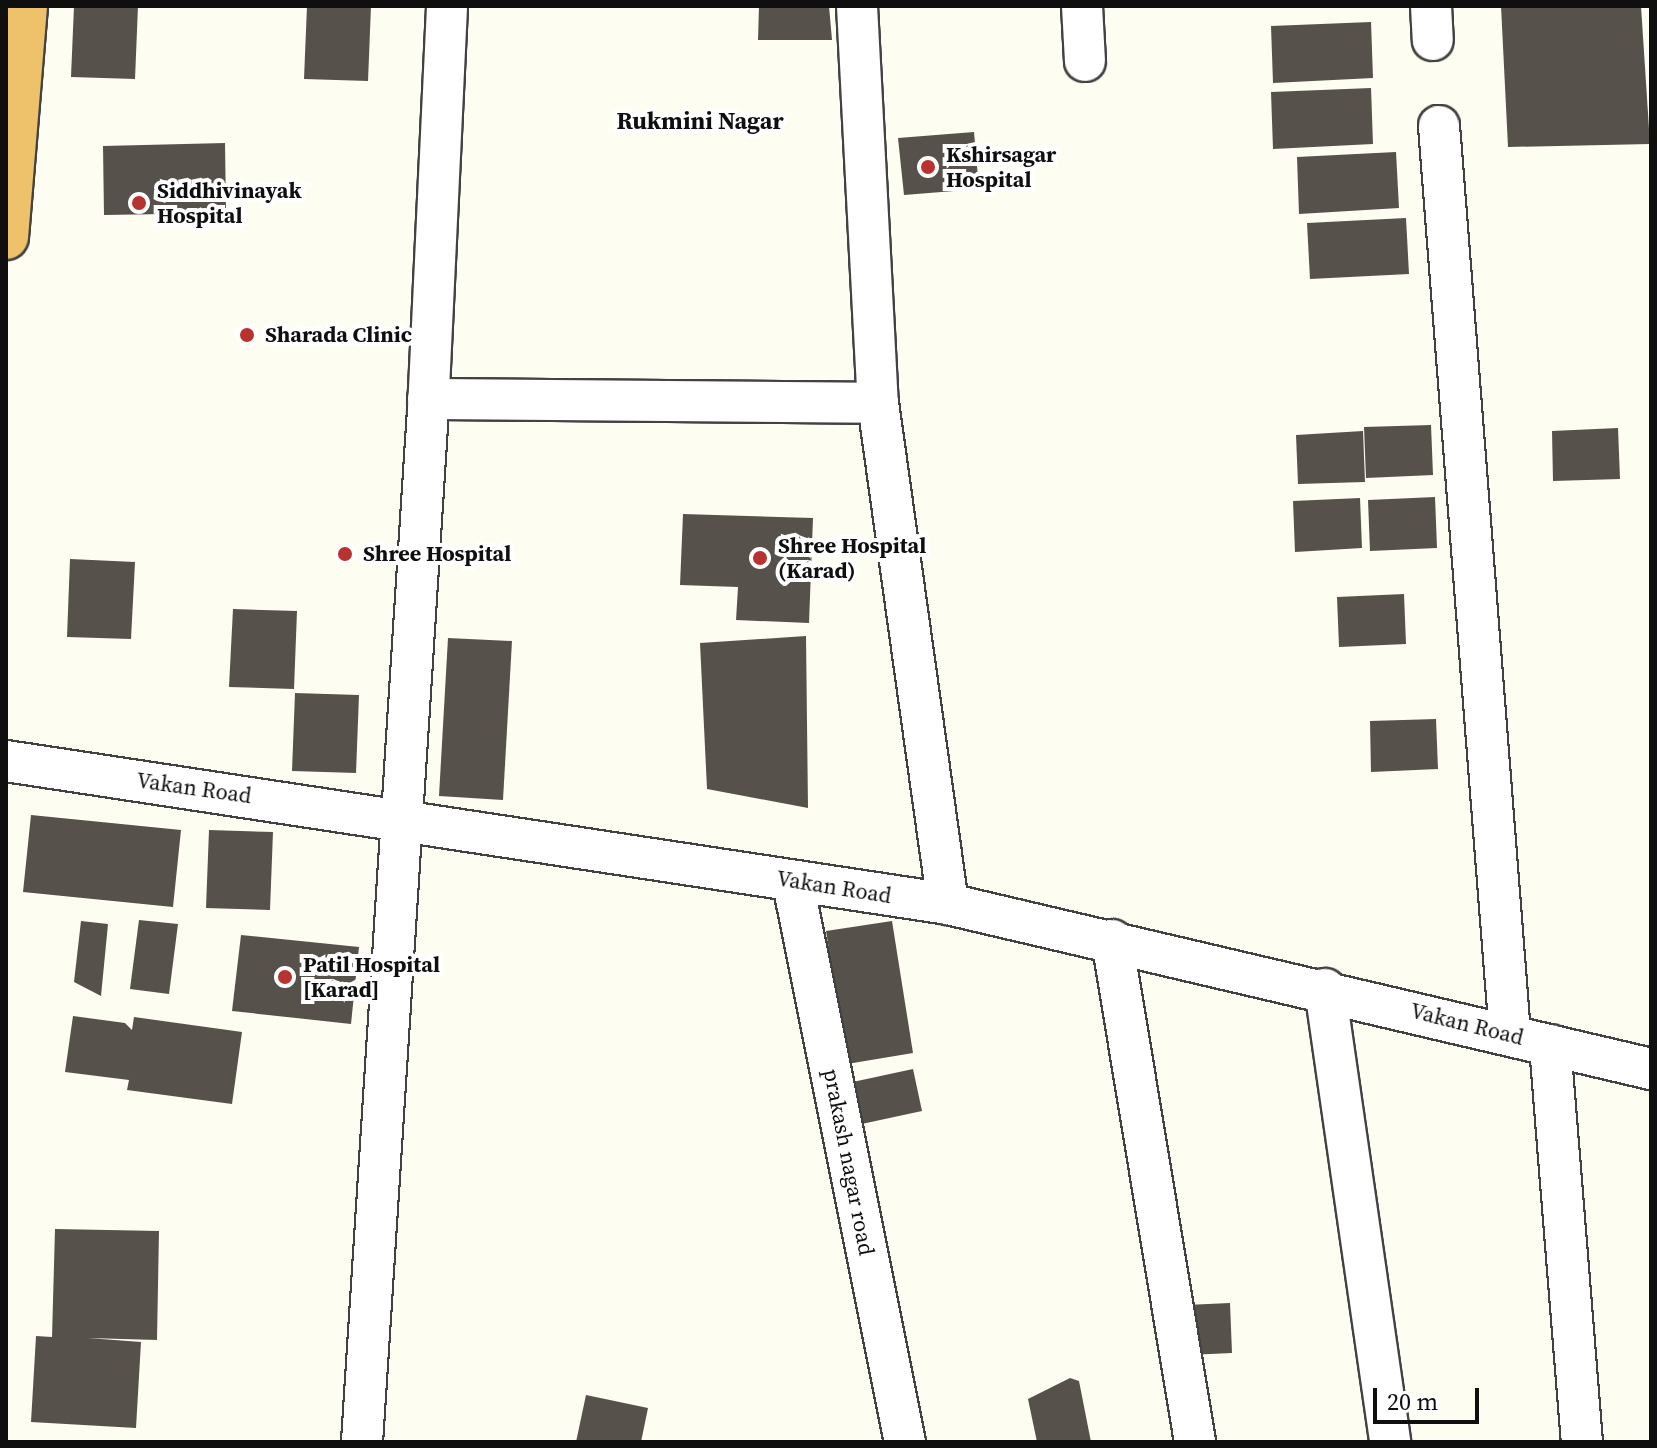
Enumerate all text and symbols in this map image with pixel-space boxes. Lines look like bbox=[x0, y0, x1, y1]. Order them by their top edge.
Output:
district label: Rukmini Nagar bbox=[616, 107, 784, 135]
place label: Kshirsagar Hospital bbox=[946, 141, 1056, 192]
marker: Kshirsagar Hospital bbox=[917, 156, 939, 178]
place label: Siddhivinayak Hospital bbox=[157, 177, 302, 228]
marker: Siddhivinayak Hospital bbox=[128, 192, 150, 214]
place label: Sharada Clinic bbox=[265, 322, 412, 348]
marker: Sharada Clinic bbox=[236, 324, 258, 346]
place label: Shree Hospital (Karad) bbox=[778, 532, 926, 584]
place label: Shree Hospital bbox=[363, 541, 511, 567]
marker: Shree Hospital bbox=[334, 543, 356, 565]
marker: Shree Hospital (Karad) bbox=[749, 547, 771, 569]
street label: Vakan Road bbox=[135, 767, 253, 809]
street label: Vakan Road bbox=[775, 865, 893, 909]
place label: Patil Hospital [Karad] bbox=[303, 951, 440, 1002]
marker: Patil Hospital [Karad] bbox=[274, 966, 296, 988]
street label: Vakan Road bbox=[1408, 997, 1526, 1051]
street label: prakash nagar road bbox=[818, 1066, 880, 1258]
scale bar bbox=[1377, 1372, 1483, 1422]
text: 20 m bbox=[1387, 1385, 1438, 1418]

